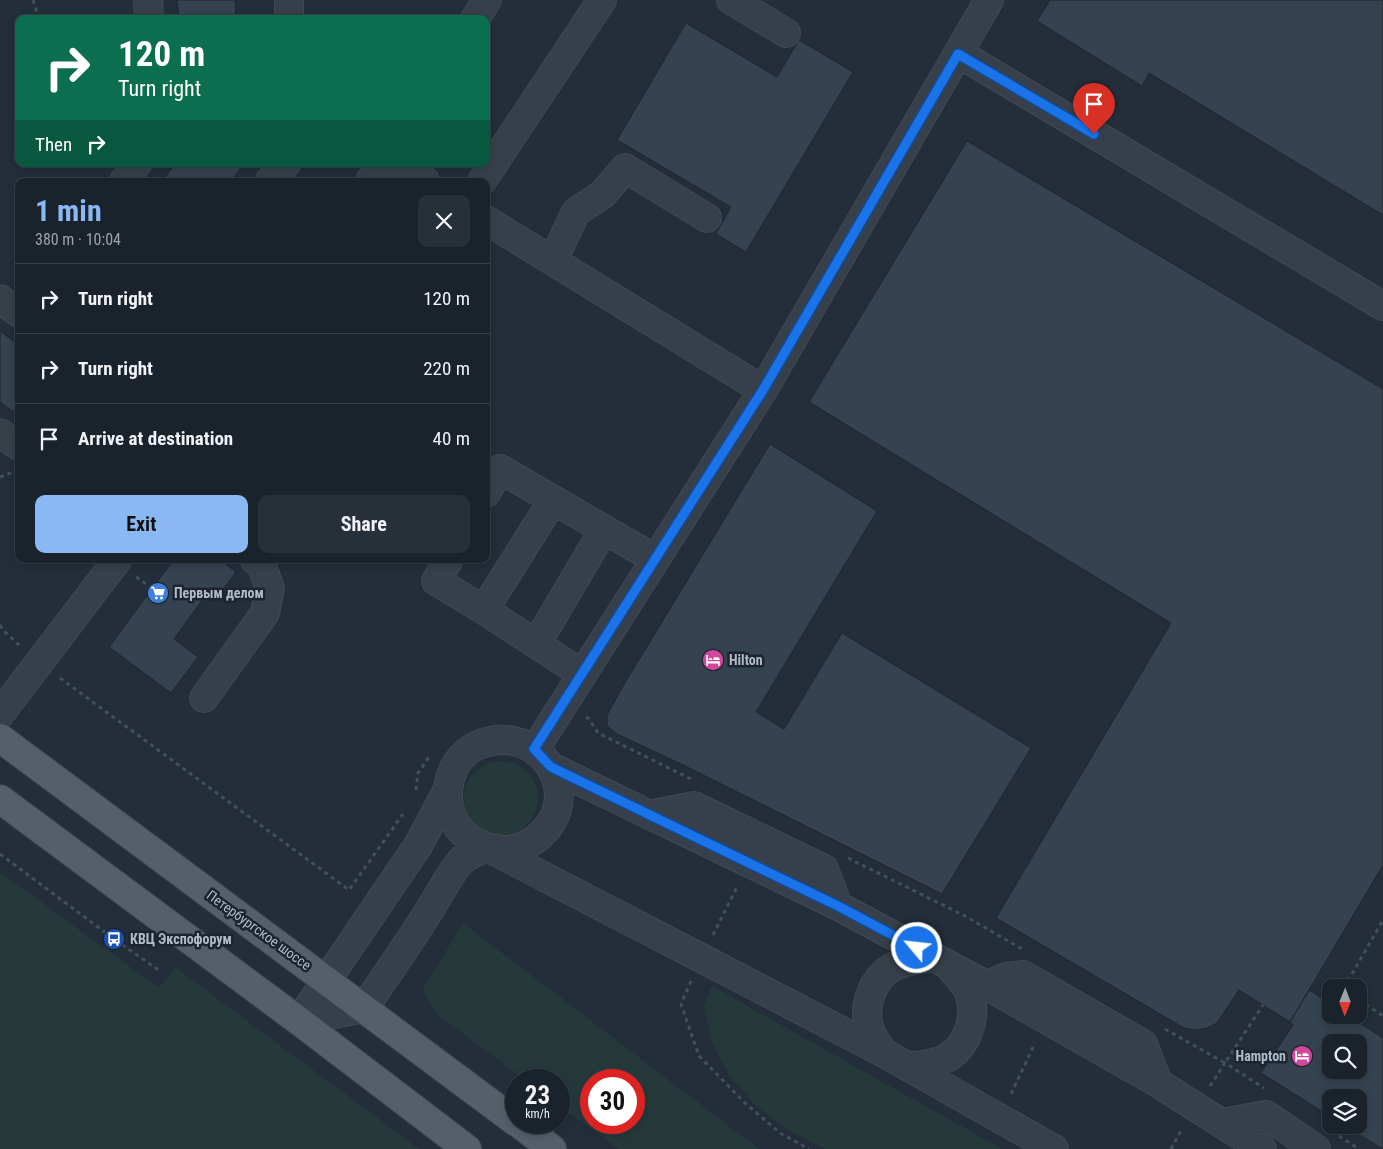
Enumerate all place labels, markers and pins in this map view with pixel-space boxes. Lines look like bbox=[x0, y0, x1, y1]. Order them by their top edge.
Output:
pin bbox=[1073, 83, 1115, 134]
supermarket icon: Первым делом bbox=[146, 581, 170, 605]
place label: Первым делом bbox=[174, 585, 264, 601]
hotel icon: Hilton bbox=[701, 648, 725, 672]
place label: Hilton bbox=[729, 652, 763, 668]
bus stop icon: КВЦ Экспофорум bbox=[102, 927, 126, 951]
place label: КВЦ Экспофорум bbox=[130, 931, 232, 947]
hotel icon: Hampton bbox=[1290, 1044, 1314, 1068]
place label: Hampton bbox=[1236, 1048, 1286, 1064]

